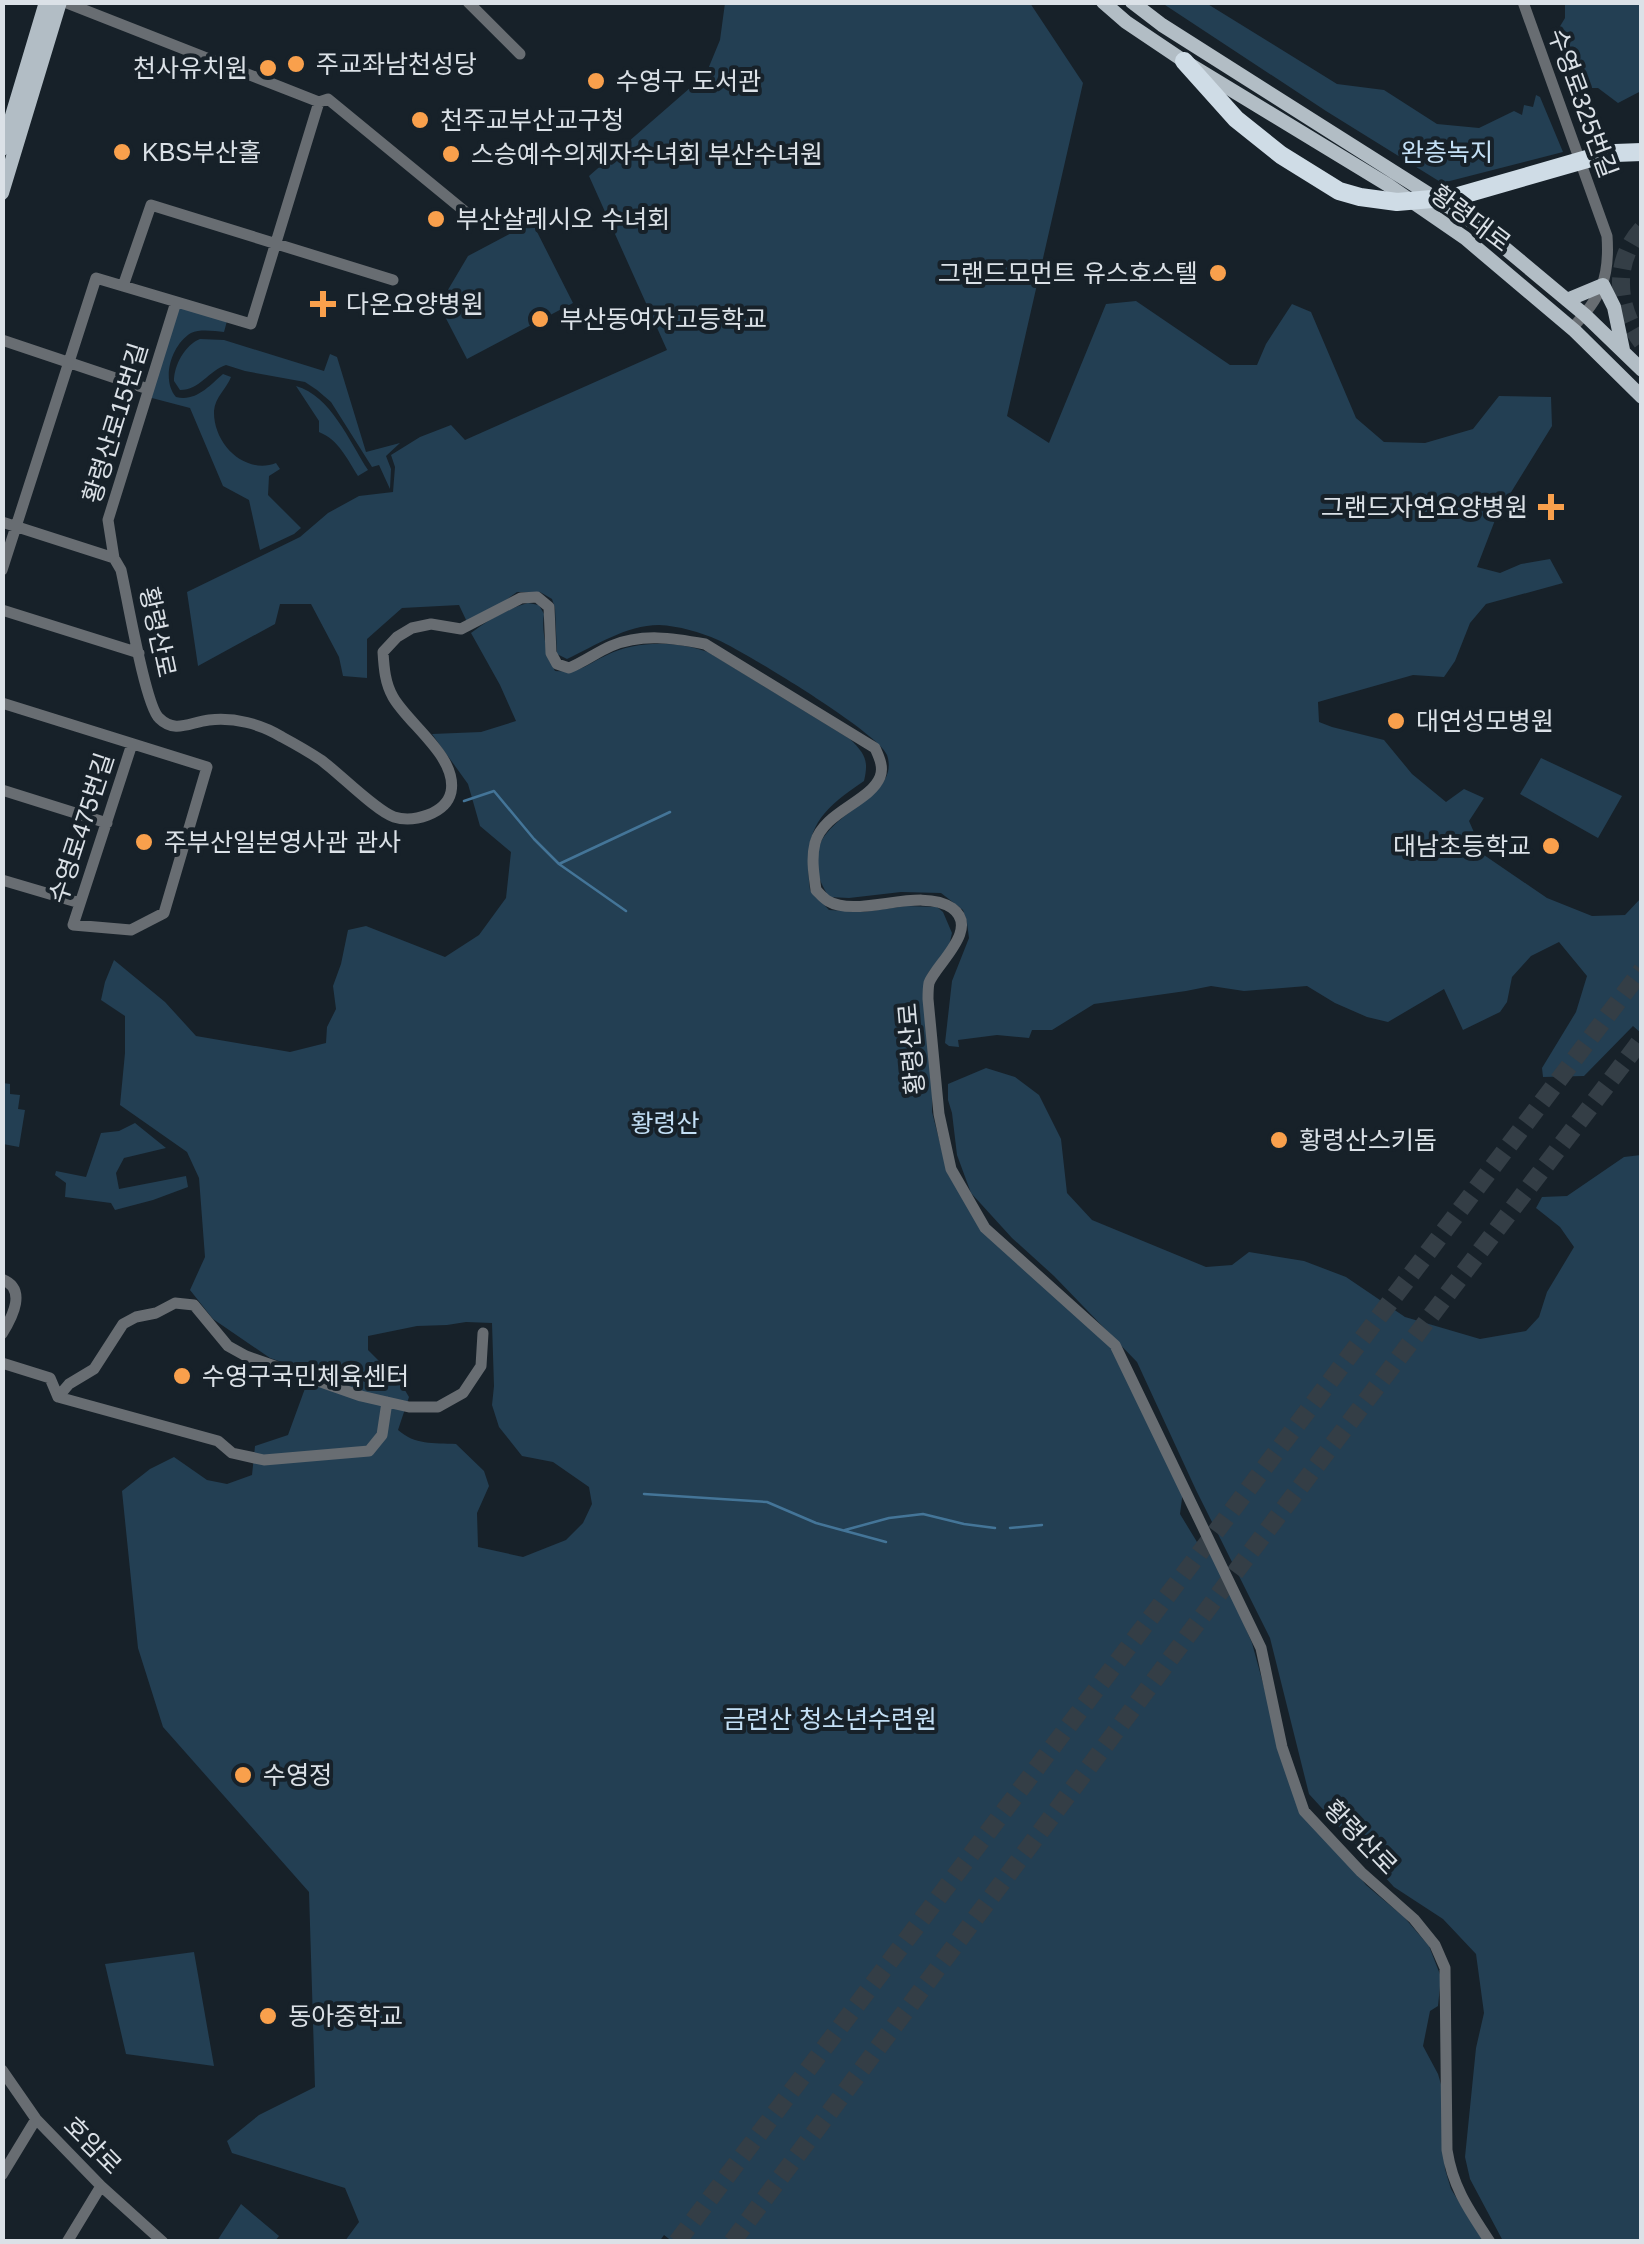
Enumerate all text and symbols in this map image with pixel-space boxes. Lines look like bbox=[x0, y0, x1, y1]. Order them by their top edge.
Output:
street label: 수영로325번길 bbox=[1543, 25, 1623, 181]
place label: 주교좌남천성당 bbox=[316, 50, 477, 78]
marker: 주교좌남천성당 bbox=[285, 53, 307, 75]
place label: 천사유치원 bbox=[133, 54, 248, 82]
marker: 천사유치원 bbox=[257, 57, 279, 79]
place label: 수영구 도서관 bbox=[616, 67, 761, 95]
marker: 수영구 도서관 bbox=[585, 70, 607, 92]
place label: 천주교부산교구청 bbox=[440, 106, 624, 134]
marker: 천주교부산교구청 bbox=[409, 109, 431, 131]
place label: KBS부산홀 bbox=[142, 138, 261, 166]
park label: 완층녹지 bbox=[1401, 138, 1493, 166]
place label: 스승예수의제자수녀회 부산수녀원 bbox=[471, 140, 823, 168]
marker: KBS부산홀 bbox=[111, 141, 133, 163]
marker: 스승예수의제자수녀회 부산수녀원 bbox=[440, 143, 462, 165]
street label: 황령대로 bbox=[1426, 179, 1516, 257]
place label: 부산살레시오 수녀회 bbox=[456, 205, 670, 233]
marker: 부산살레시오 수녀회 bbox=[425, 208, 447, 230]
place label: 그랜드모먼트 유스호스텔 bbox=[938, 259, 1198, 287]
marker: 그랜드모먼트 유스호스텔 bbox=[1207, 262, 1229, 284]
place label: 다온요양병원 bbox=[346, 290, 484, 318]
marker: 다온요양병원 bbox=[310, 291, 336, 317]
place label: 부산동여자고등학교 bbox=[560, 305, 767, 333]
marker: 부산동여자고등학교 bbox=[529, 308, 551, 330]
street label: 황령산로15번길 bbox=[77, 340, 153, 506]
place label: 그랜드자연요양병원 bbox=[1321, 493, 1528, 521]
marker: 그랜드자연요양병원 bbox=[1538, 494, 1564, 520]
street label: 황령산로 bbox=[135, 584, 181, 680]
place label: 대연성모병원 bbox=[1416, 707, 1554, 735]
marker: 대연성모병원 bbox=[1385, 710, 1407, 732]
street label: 수영로475번길 bbox=[43, 749, 119, 907]
place label: 주부산일본영사관 관사 bbox=[164, 828, 401, 856]
marker: 주부산일본영사관 관사 bbox=[133, 831, 155, 853]
place label: 대남초등학교 bbox=[1393, 832, 1531, 860]
marker: 대남초등학교 bbox=[1540, 835, 1562, 857]
street label: 황령산로 bbox=[893, 1002, 929, 1096]
park label: 황령산 bbox=[630, 1109, 700, 1137]
place label: 황령산스키돔 bbox=[1299, 1126, 1437, 1154]
marker: 황령산스키돔 bbox=[1268, 1129, 1290, 1151]
place label: 수영구국민체육센터 bbox=[202, 1362, 409, 1390]
marker: 수영구국민체육센터 bbox=[171, 1365, 193, 1387]
park label: 금련산 청소년수련원 bbox=[723, 1705, 937, 1733]
place label: 수영정 bbox=[263, 1761, 332, 1789]
marker: 수영정 bbox=[232, 1764, 254, 1786]
street label: 황령산로 bbox=[1319, 1794, 1403, 1880]
place label: 동아중학교 bbox=[288, 2002, 403, 2030]
marker: 동아중학교 bbox=[257, 2005, 279, 2027]
street label: 호암로 bbox=[59, 2111, 127, 2179]

